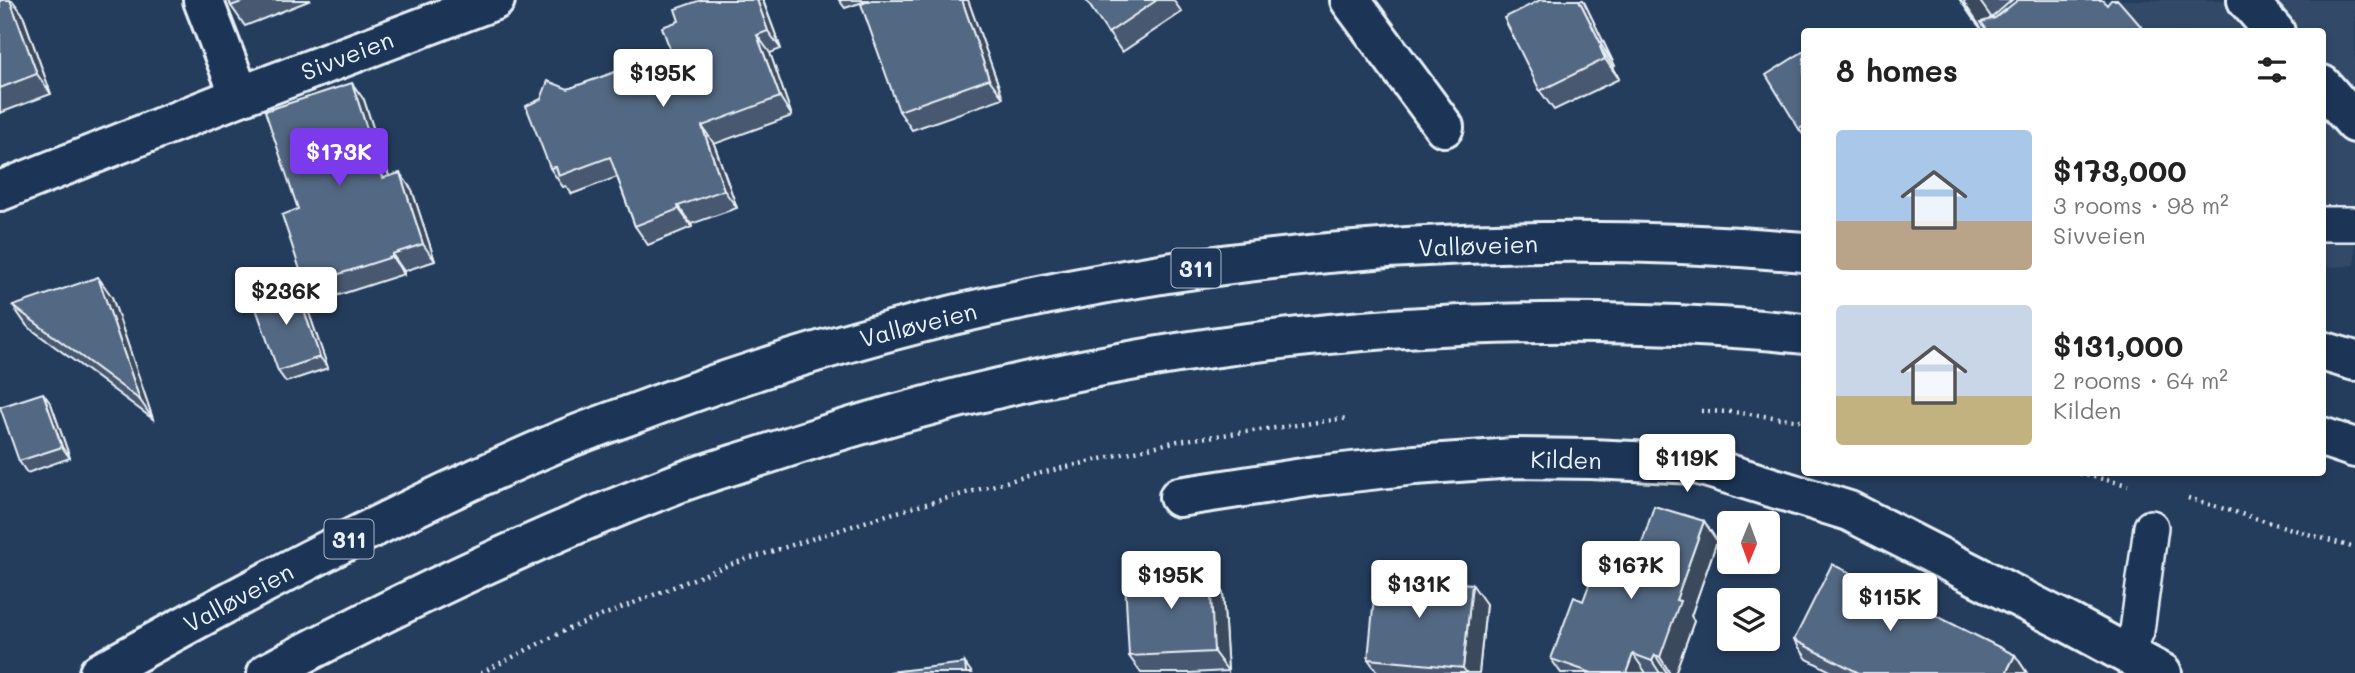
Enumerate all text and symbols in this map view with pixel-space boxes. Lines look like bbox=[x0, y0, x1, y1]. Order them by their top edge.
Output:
street label: Sivveien bbox=[296, 23, 398, 87]
pin: $195K bbox=[614, 50, 712, 109]
text: 8 homes bbox=[1836, 50, 1958, 90]
icon: filters bbox=[2253, 51, 2291, 89]
text: $195K bbox=[630, 57, 696, 87]
pin: $173K bbox=[290, 128, 388, 188]
text: $173K bbox=[306, 136, 372, 166]
text: $173,000 bbox=[2053, 150, 2187, 190]
icon: home bbox=[1892, 158, 1976, 242]
text: 3 rooms · 98 m² bbox=[2053, 190, 2229, 220]
text: Sivveien bbox=[2053, 220, 2146, 250]
street label: Valløveien bbox=[1418, 227, 1538, 263]
road number: 311 bbox=[1172, 248, 1220, 288]
pin: $236K bbox=[237, 268, 335, 327]
text: $236K bbox=[251, 275, 321, 305]
street label: Valløveien bbox=[856, 294, 980, 354]
text: $131,000 bbox=[2053, 325, 2183, 365]
icon: home bbox=[1892, 333, 1976, 417]
text: 2 rooms · 64 m² bbox=[2053, 365, 2228, 395]
text: Kilden bbox=[2053, 395, 2121, 425]
pin: $119K bbox=[1638, 434, 1736, 494]
text: $119K bbox=[1655, 442, 1719, 472]
street label: Kilden bbox=[1530, 443, 1602, 475]
north arrow bbox=[1717, 511, 1780, 574]
map controls bbox=[1717, 511, 1780, 651]
road number: 311 bbox=[324, 520, 374, 558]
pin: $167K bbox=[1582, 542, 1680, 601]
text: $167K bbox=[1598, 549, 1664, 579]
pin: $195K bbox=[1122, 552, 1220, 611]
street label: Valløveien bbox=[178, 555, 298, 639]
text: $195K bbox=[1138, 559, 1204, 589]
pin: $131K bbox=[1370, 560, 1468, 620]
text: $131K bbox=[1387, 568, 1451, 598]
pin: $115K bbox=[1841, 574, 1939, 633]
text: $115K bbox=[1858, 581, 1922, 611]
button: layers bbox=[1717, 588, 1780, 651]

